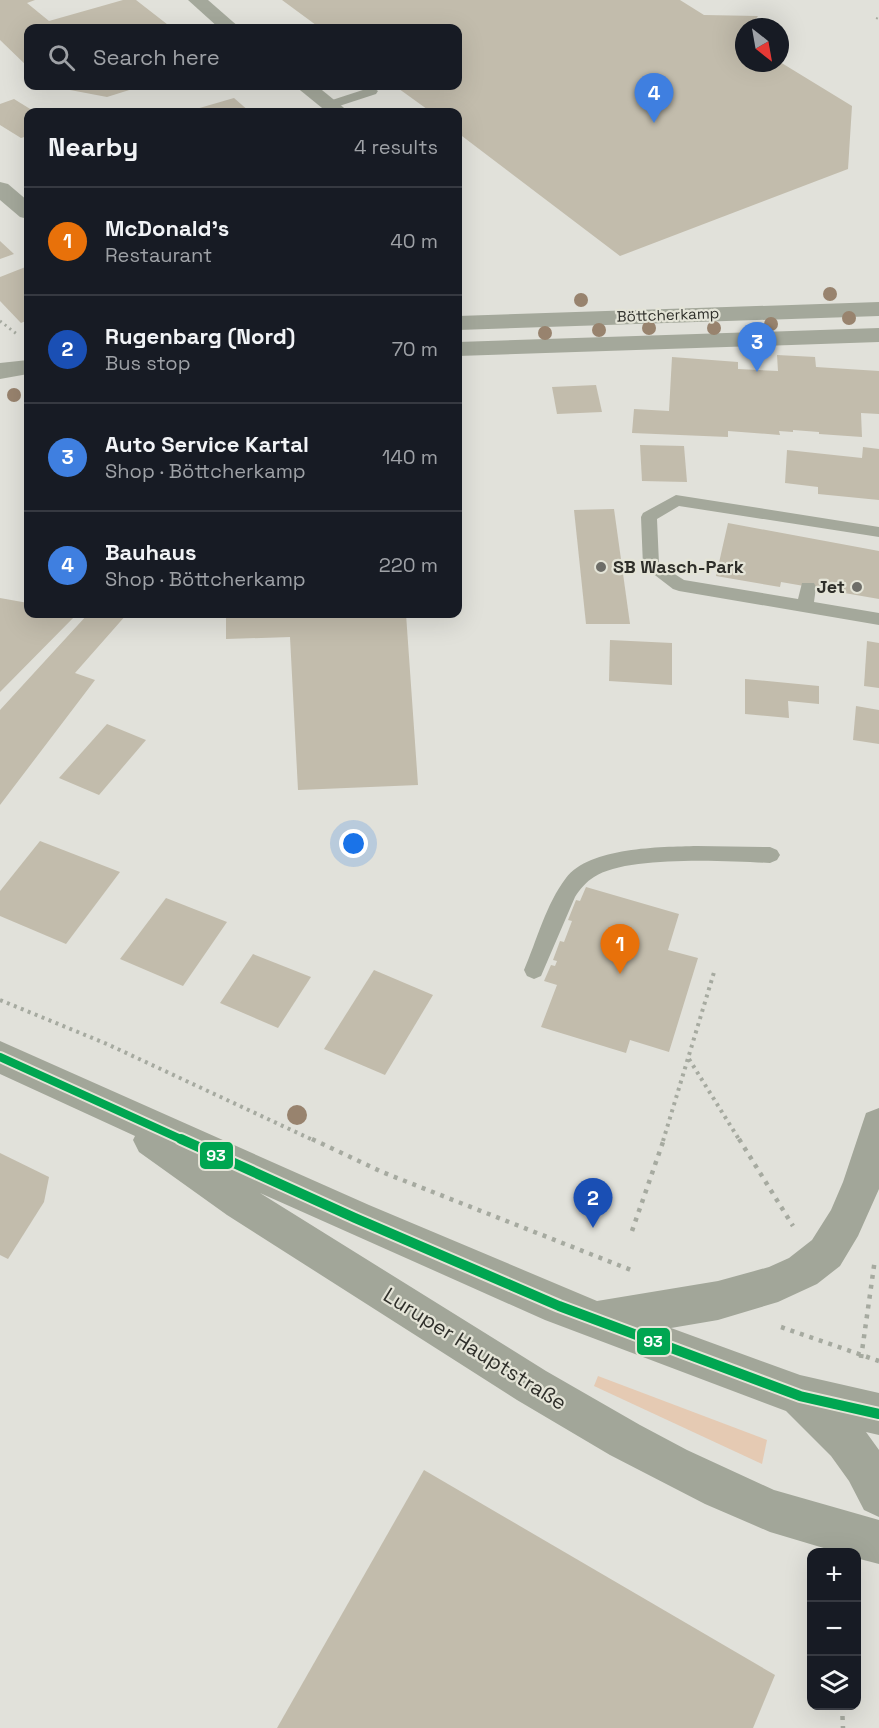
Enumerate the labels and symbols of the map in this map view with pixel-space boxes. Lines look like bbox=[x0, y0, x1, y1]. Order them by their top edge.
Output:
north arrow bbox=[735, 18, 789, 72]
pin: 4 bbox=[634, 74, 674, 123]
street label: Böttcherkamp bbox=[616, 303, 720, 326]
pin: 3 bbox=[738, 322, 777, 372]
place label: SB Wasch-Park bbox=[613, 555, 744, 578]
marker: SB Wasch-Park bbox=[594, 560, 608, 574]
place label: Jet bbox=[816, 575, 845, 598]
marker: Jet bbox=[850, 580, 864, 594]
your location bbox=[339, 829, 368, 858]
pin: 1 bbox=[600, 924, 640, 974]
line badge: 93 bbox=[199, 1141, 234, 1170]
text: 93 bbox=[206, 1145, 226, 1166]
pin: 2 bbox=[574, 1178, 612, 1228]
street label: Luruper Hauptstraße bbox=[379, 1281, 572, 1416]
line badge: 93 bbox=[636, 1327, 671, 1356]
text: 93 bbox=[643, 1331, 663, 1352]

